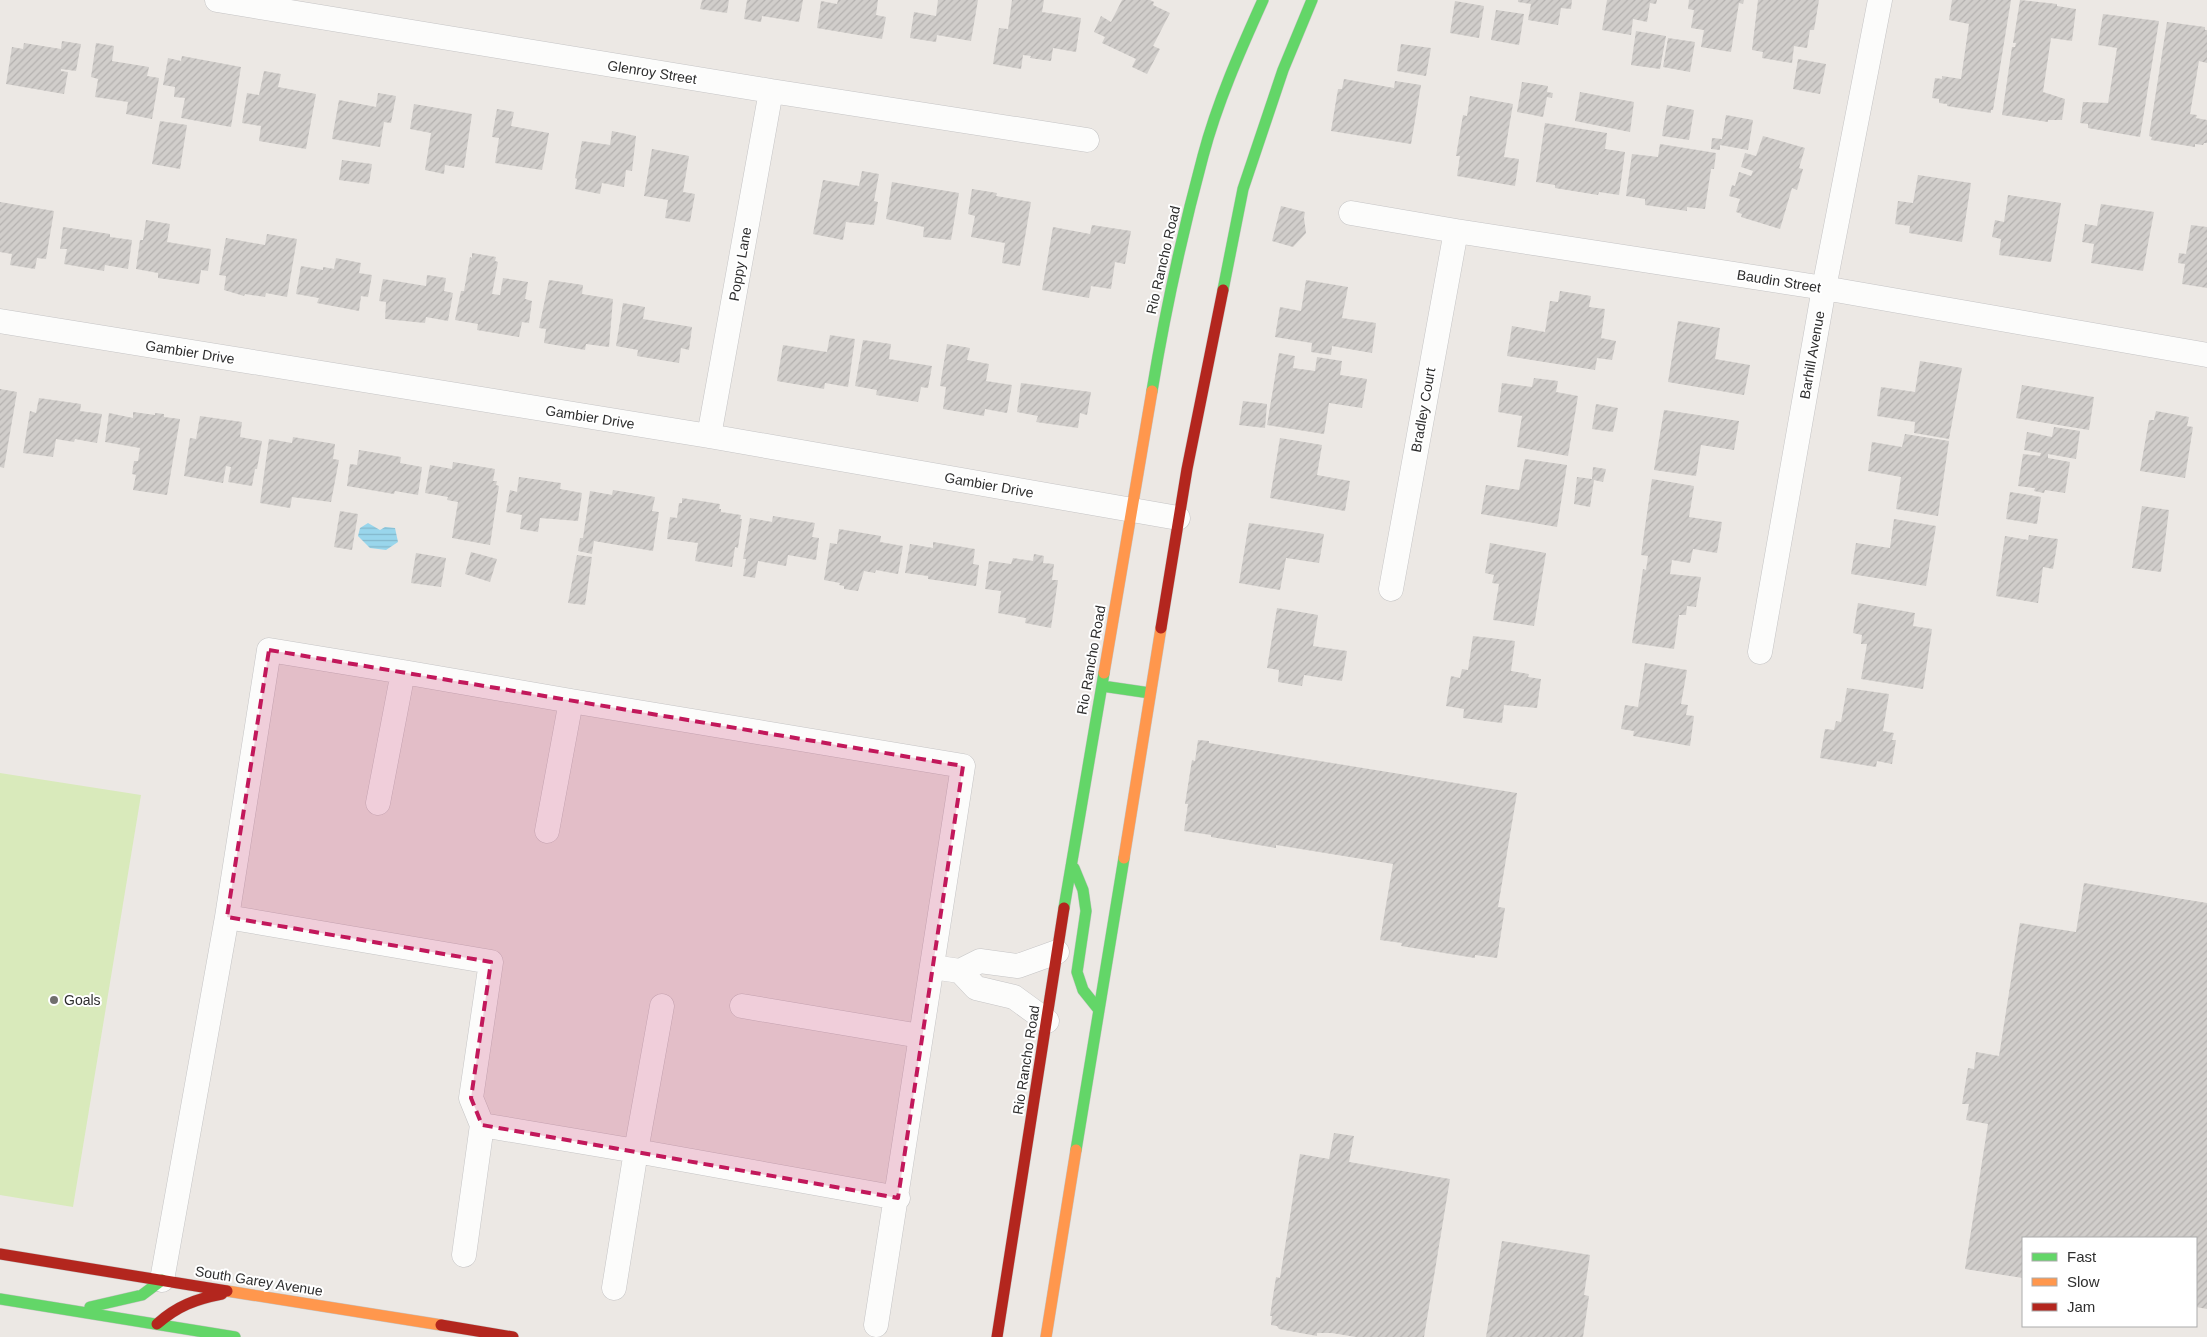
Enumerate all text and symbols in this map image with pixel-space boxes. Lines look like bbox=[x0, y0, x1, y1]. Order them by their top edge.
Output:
street label: Glenroy Street bbox=[606, 57, 698, 87]
street label: Rio Rancho Road bbox=[1143, 204, 1183, 316]
street label: Poppy Lane bbox=[726, 226, 754, 302]
street label: Baudin Street bbox=[1736, 266, 1822, 296]
street label: Barhill Avenue bbox=[1796, 309, 1828, 400]
street label: Gambier Drive bbox=[144, 337, 236, 367]
street label: Bradley Court bbox=[1408, 366, 1438, 454]
street label: Gambier Drive bbox=[544, 402, 636, 432]
street label: Gambier Drive bbox=[943, 469, 1035, 501]
street label: Rio Rancho Road bbox=[1074, 604, 1108, 716]
place label: Goals bbox=[64, 992, 101, 1008]
marker: Goals bbox=[48, 994, 60, 1006]
street label: Rio Rancho Road bbox=[1009, 1004, 1043, 1116]
legend bbox=[2022, 1237, 2197, 1327]
text: Fast bbox=[2067, 1248, 2097, 1265]
street label: South Garey Avenue bbox=[194, 1263, 324, 1299]
text: Slow bbox=[2067, 1273, 2100, 1290]
text: Jam bbox=[2067, 1298, 2095, 1315]

